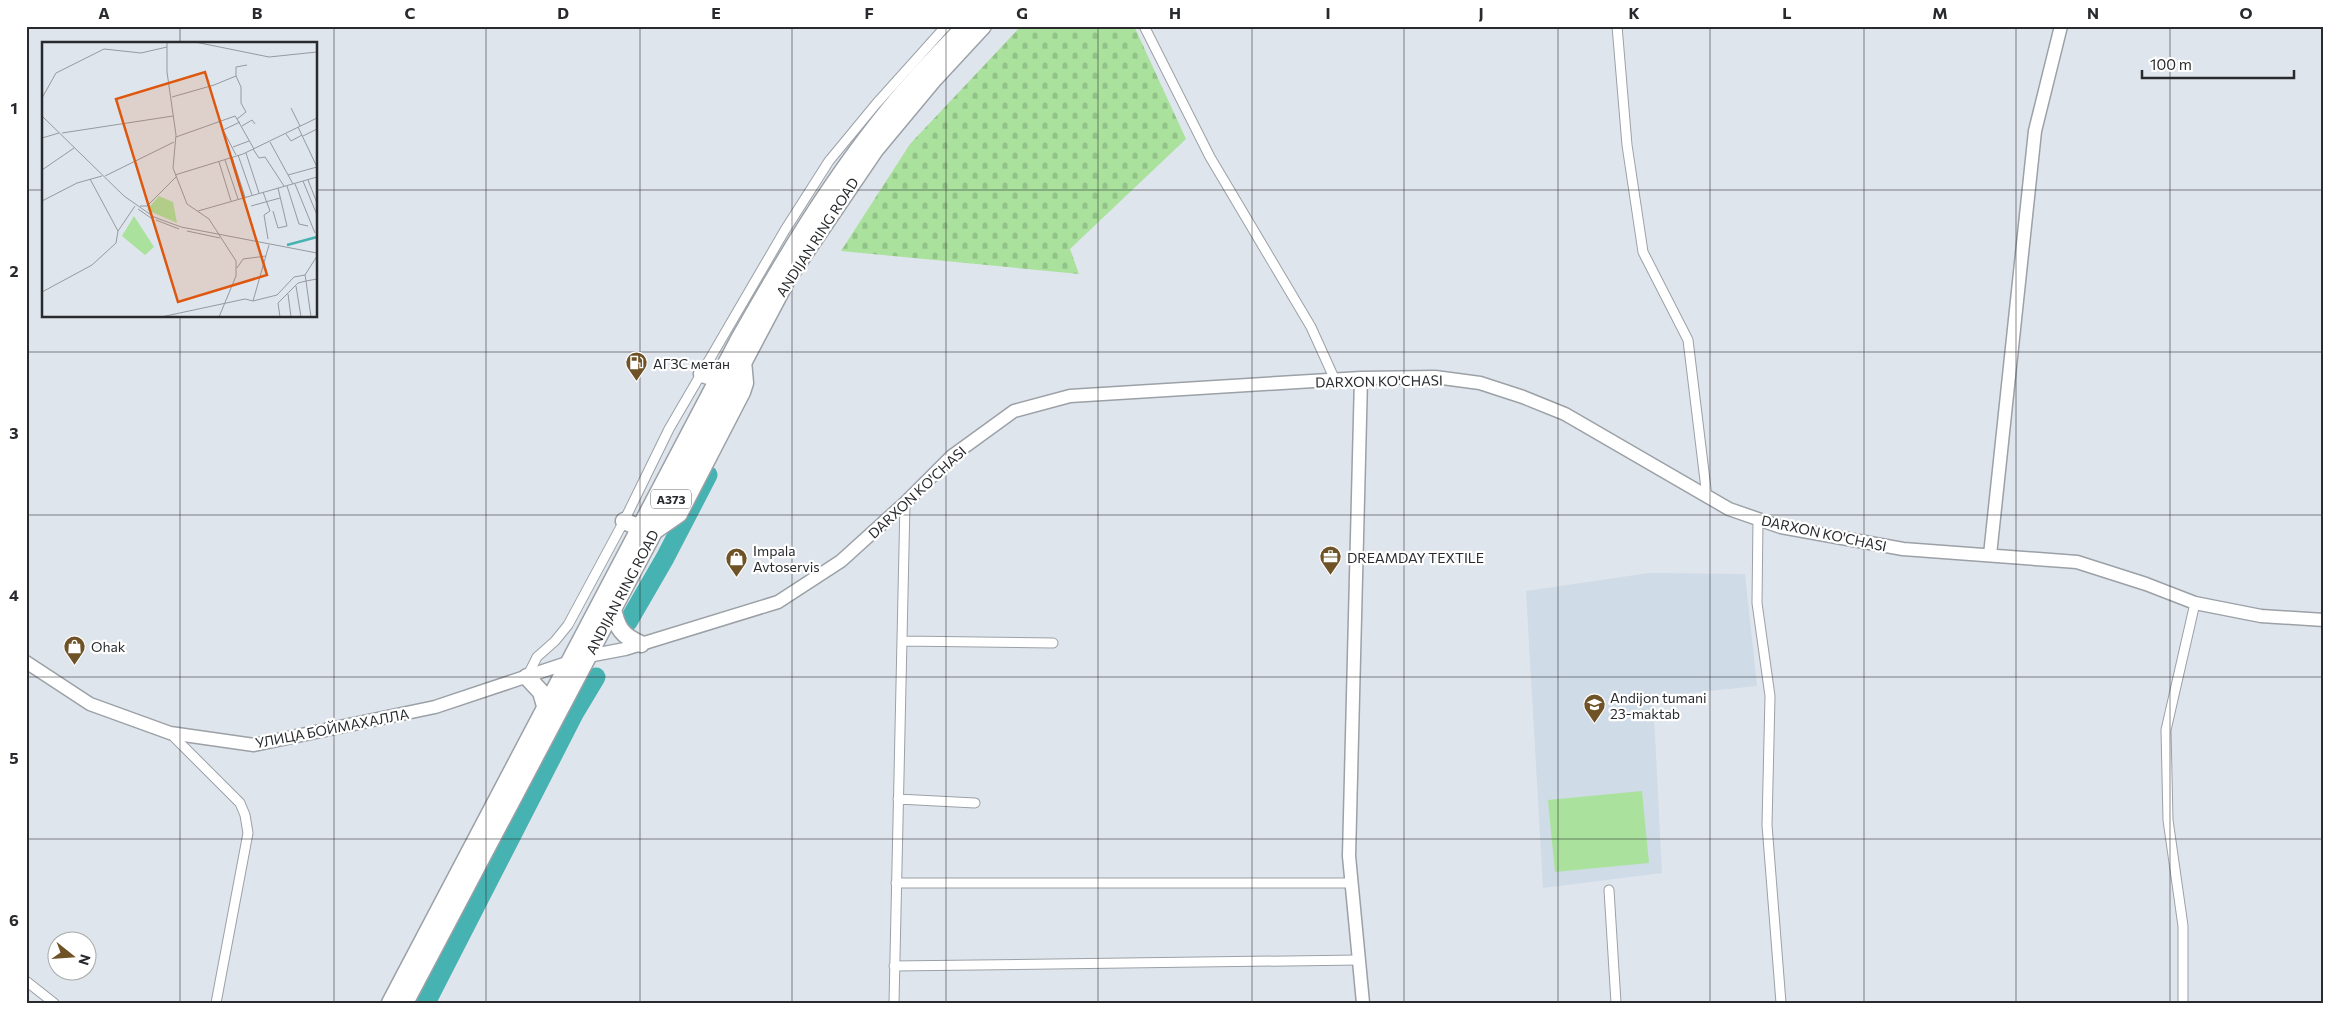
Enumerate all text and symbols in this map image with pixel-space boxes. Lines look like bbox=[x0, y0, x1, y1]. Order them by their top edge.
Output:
text: A bbox=[98, 3, 110, 22]
text: B bbox=[252, 3, 263, 22]
text: C bbox=[405, 3, 416, 22]
text: D bbox=[557, 3, 569, 22]
text: E bbox=[711, 3, 721, 22]
text: F bbox=[864, 3, 874, 22]
text: G bbox=[1016, 3, 1028, 22]
text: H bbox=[1169, 3, 1181, 22]
text: I bbox=[1325, 3, 1331, 22]
text: J bbox=[1478, 3, 1484, 22]
text: K bbox=[1628, 3, 1640, 22]
text: L bbox=[1782, 3, 1792, 22]
text: M bbox=[1932, 3, 1948, 22]
text: N bbox=[2087, 3, 2099, 22]
text: O bbox=[2239, 3, 2253, 22]
inset map bbox=[42, 42, 318, 318]
scale bar bbox=[2142, 48, 2295, 80]
text: 100 m bbox=[2150, 55, 2192, 73]
text: 1 bbox=[10, 98, 18, 117]
street label: ANDIJAN RING ROAD bbox=[772, 174, 862, 300]
text: 2 bbox=[9, 261, 19, 280]
fuel station icon: АГЗС метан bbox=[625, 351, 649, 382]
place label: АГЗС метан bbox=[653, 355, 730, 372]
street label: DARXON KO'CHASI bbox=[1315, 371, 1443, 391]
text: 3 bbox=[9, 423, 19, 442]
street label: DARXON KO'CHASI bbox=[865, 442, 969, 542]
road number: A373 bbox=[651, 489, 691, 508]
street label: DARXON KO'CHASI bbox=[1760, 511, 1888, 555]
street label: ANDIJAN RING ROAD bbox=[582, 527, 662, 657]
place label: Impala Avtoservis bbox=[753, 542, 820, 575]
office icon: DREAMDAY TEXTILE bbox=[1319, 545, 1343, 576]
shop icon: Impala Avtoservis bbox=[725, 546, 749, 577]
place label: DREAMDAY TEXTILE bbox=[1347, 549, 1484, 566]
text: 4 bbox=[9, 585, 19, 604]
shop icon: Ohak bbox=[63, 634, 87, 665]
place label: Ohak bbox=[91, 638, 126, 655]
place label: Andijon tumani 23-maktab bbox=[1610, 689, 1707, 722]
school or university icon: Andijon tumani 23-maktab bbox=[1582, 693, 1606, 724]
street label: УЛИЦА БОЙМАХАЛЛА bbox=[254, 705, 411, 751]
text: 5 bbox=[9, 748, 19, 767]
text: 6 bbox=[9, 910, 19, 929]
north arrow bbox=[48, 932, 98, 982]
text: N bbox=[75, 952, 95, 967]

